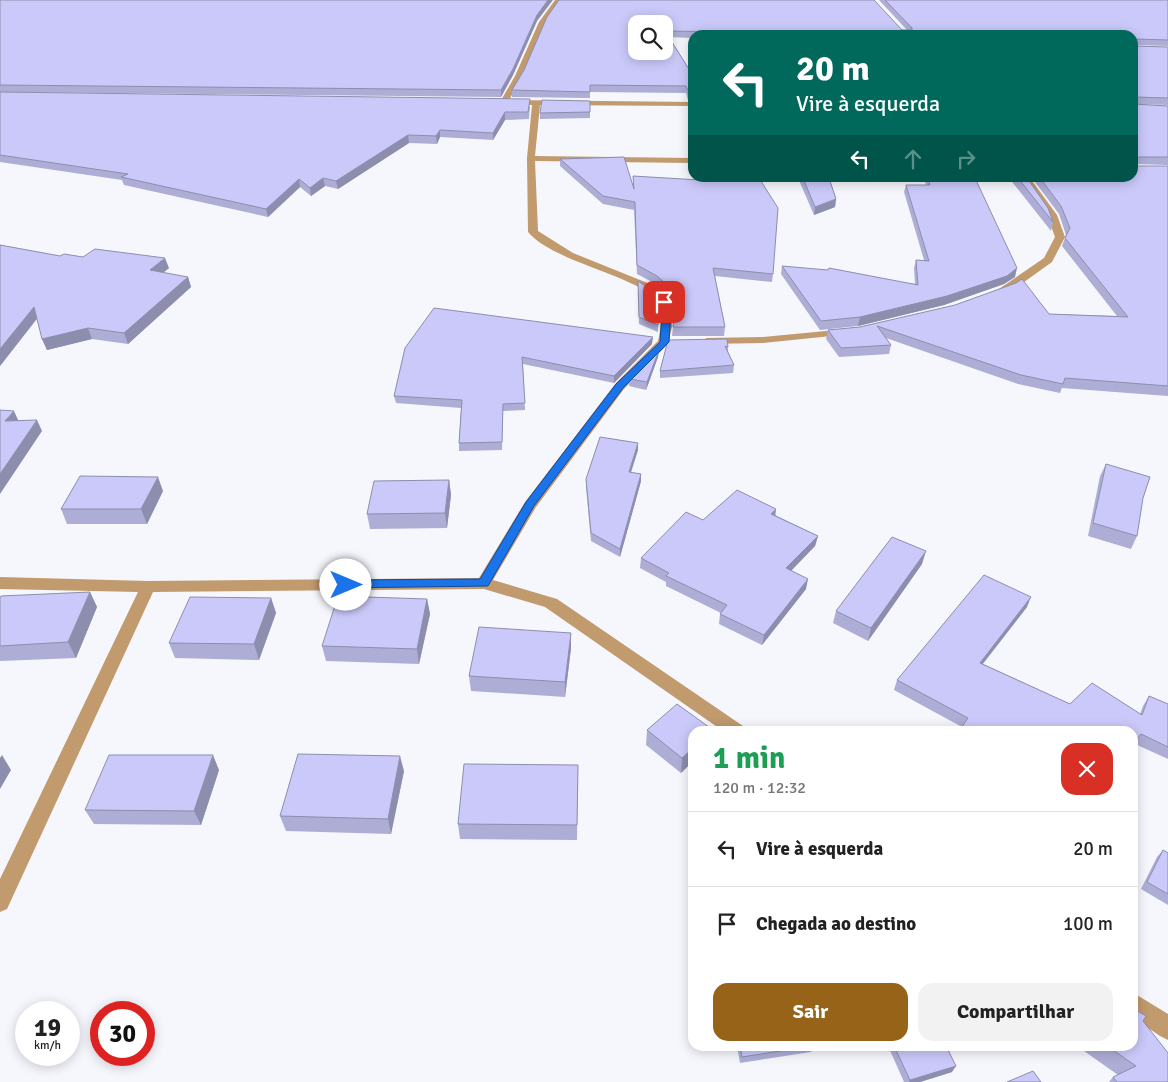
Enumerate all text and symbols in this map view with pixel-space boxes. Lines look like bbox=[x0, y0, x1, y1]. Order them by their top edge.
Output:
map controls bbox=[628, 15, 673, 60]
button: search bbox=[628, 15, 673, 60]
text: 20 m bbox=[796, 47, 870, 90]
icon: left bbox=[713, 50, 778, 115]
text: Vire à esquerda bbox=[796, 90, 940, 117]
icon: left bbox=[846, 145, 874, 173]
icon: ahead bbox=[899, 145, 927, 173]
icon: right bbox=[952, 145, 980, 173]
pin bbox=[643, 281, 685, 323]
icon: arrive bbox=[650, 288, 678, 316]
position arrow bbox=[319, 558, 371, 610]
text: 1 min bbox=[713, 740, 785, 777]
button: close bbox=[1061, 743, 1113, 795]
text: 120 m · 12:32 bbox=[713, 778, 806, 798]
icon: left bbox=[713, 835, 741, 863]
text: Vire à esquerda bbox=[756, 837, 883, 861]
text: 20 m bbox=[1073, 837, 1113, 861]
icon: arrive bbox=[713, 910, 741, 938]
text: Chegada ao destino bbox=[756, 912, 916, 936]
text: 100 m bbox=[1063, 912, 1113, 936]
button: Sair bbox=[713, 983, 908, 1041]
button: Compartilhar bbox=[918, 983, 1113, 1041]
speed limit sign: 30 bbox=[90, 1001, 155, 1066]
text: 19 bbox=[34, 1012, 61, 1043]
text: km/h bbox=[34, 1038, 61, 1053]

